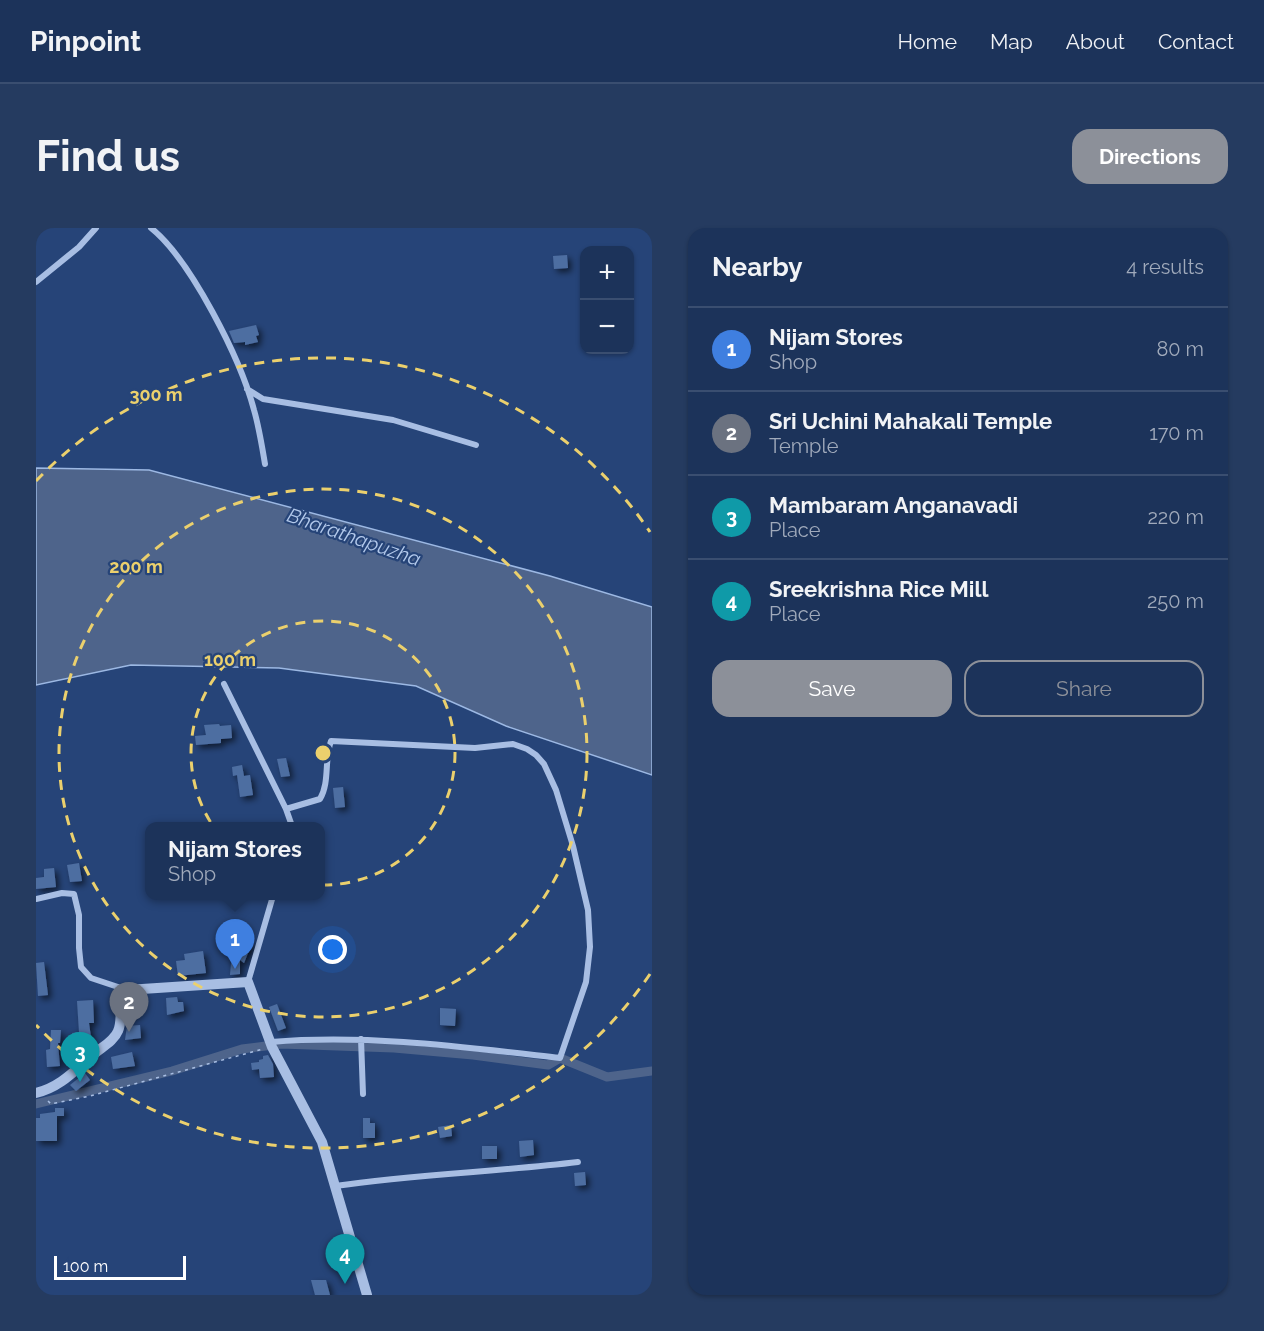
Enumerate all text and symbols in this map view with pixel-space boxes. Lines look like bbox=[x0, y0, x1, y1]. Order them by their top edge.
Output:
text: Pinpoint bbox=[30, 25, 141, 58]
text: Home bbox=[898, 29, 957, 54]
text: Map bbox=[990, 29, 1033, 54]
text: About bbox=[1066, 29, 1125, 54]
text: Contact bbox=[1158, 29, 1234, 54]
button: Directions bbox=[1072, 129, 1228, 184]
text: Find us bbox=[36, 132, 180, 181]
map controls bbox=[580, 246, 634, 354]
button: + bbox=[580, 246, 634, 300]
text: Nearby bbox=[712, 252, 802, 282]
text: 4 results bbox=[1126, 255, 1204, 279]
button: − bbox=[580, 300, 634, 354]
text: Nijam Stores bbox=[769, 324, 903, 350]
text: 1 bbox=[727, 337, 736, 361]
text: 80 m bbox=[1156, 337, 1204, 361]
text: Shop bbox=[769, 350, 817, 374]
text: 300 m bbox=[129, 384, 183, 405]
text: Sri Uchini Mahakali Temple bbox=[769, 408, 1052, 434]
text: 2 bbox=[726, 421, 737, 445]
text: 170 m bbox=[1149, 421, 1204, 445]
text: Temple bbox=[769, 434, 839, 458]
text: Mambaram Anganavadi bbox=[769, 492, 1018, 518]
water label: Bharathapuzha bbox=[284, 503, 424, 571]
text: 3 bbox=[726, 505, 737, 529]
text: 220 m bbox=[1147, 505, 1204, 529]
text: Place bbox=[769, 518, 820, 542]
text: 200 m bbox=[109, 556, 163, 577]
text: Sreekrishna Rice Mill bbox=[769, 576, 988, 602]
text: 4 bbox=[726, 589, 737, 613]
text: 250 m bbox=[1147, 589, 1204, 613]
text: Place bbox=[769, 602, 820, 626]
text: 100 m bbox=[204, 649, 256, 670]
button: Save bbox=[712, 660, 952, 717]
button: Share bbox=[964, 660, 1204, 717]
centre of rings bbox=[313, 743, 333, 763]
popup bbox=[145, 822, 325, 900]
text: Nijam Stores bbox=[168, 836, 302, 862]
text: Shop bbox=[168, 862, 216, 886]
pin: 1 bbox=[216, 920, 254, 969]
your location bbox=[318, 935, 347, 964]
pin: 2 bbox=[110, 982, 148, 1032]
pin: 3 bbox=[60, 1032, 99, 1082]
pin: 4 bbox=[326, 1234, 364, 1284]
scale bar bbox=[54, 1253, 186, 1280]
text: 100 m bbox=[63, 1257, 108, 1276]

